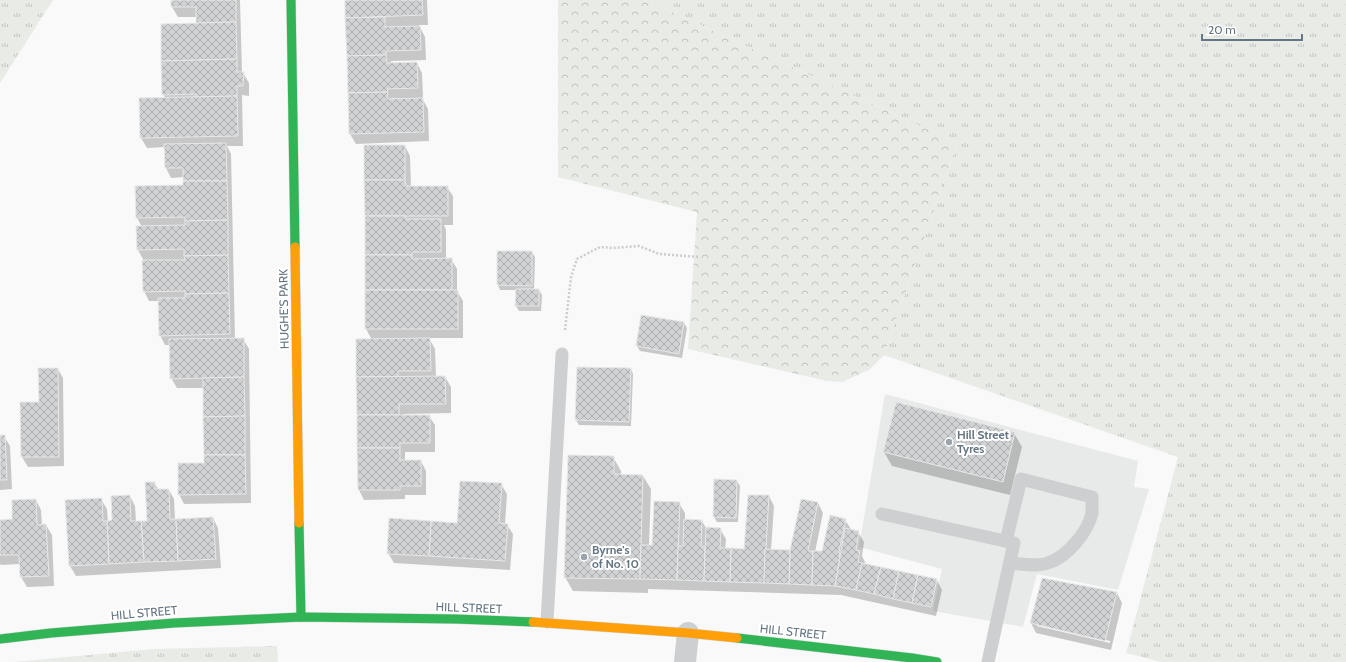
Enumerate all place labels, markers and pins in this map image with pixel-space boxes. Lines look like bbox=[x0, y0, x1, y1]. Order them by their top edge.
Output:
place label: Hill Street Tyres bbox=[957, 427, 1009, 456]
marker: Hill Street Tyres bbox=[944, 437, 954, 447]
place label: Byrne's of No. 10 bbox=[592, 542, 639, 571]
marker: Byrne's of No. 10 bbox=[579, 552, 589, 562]

